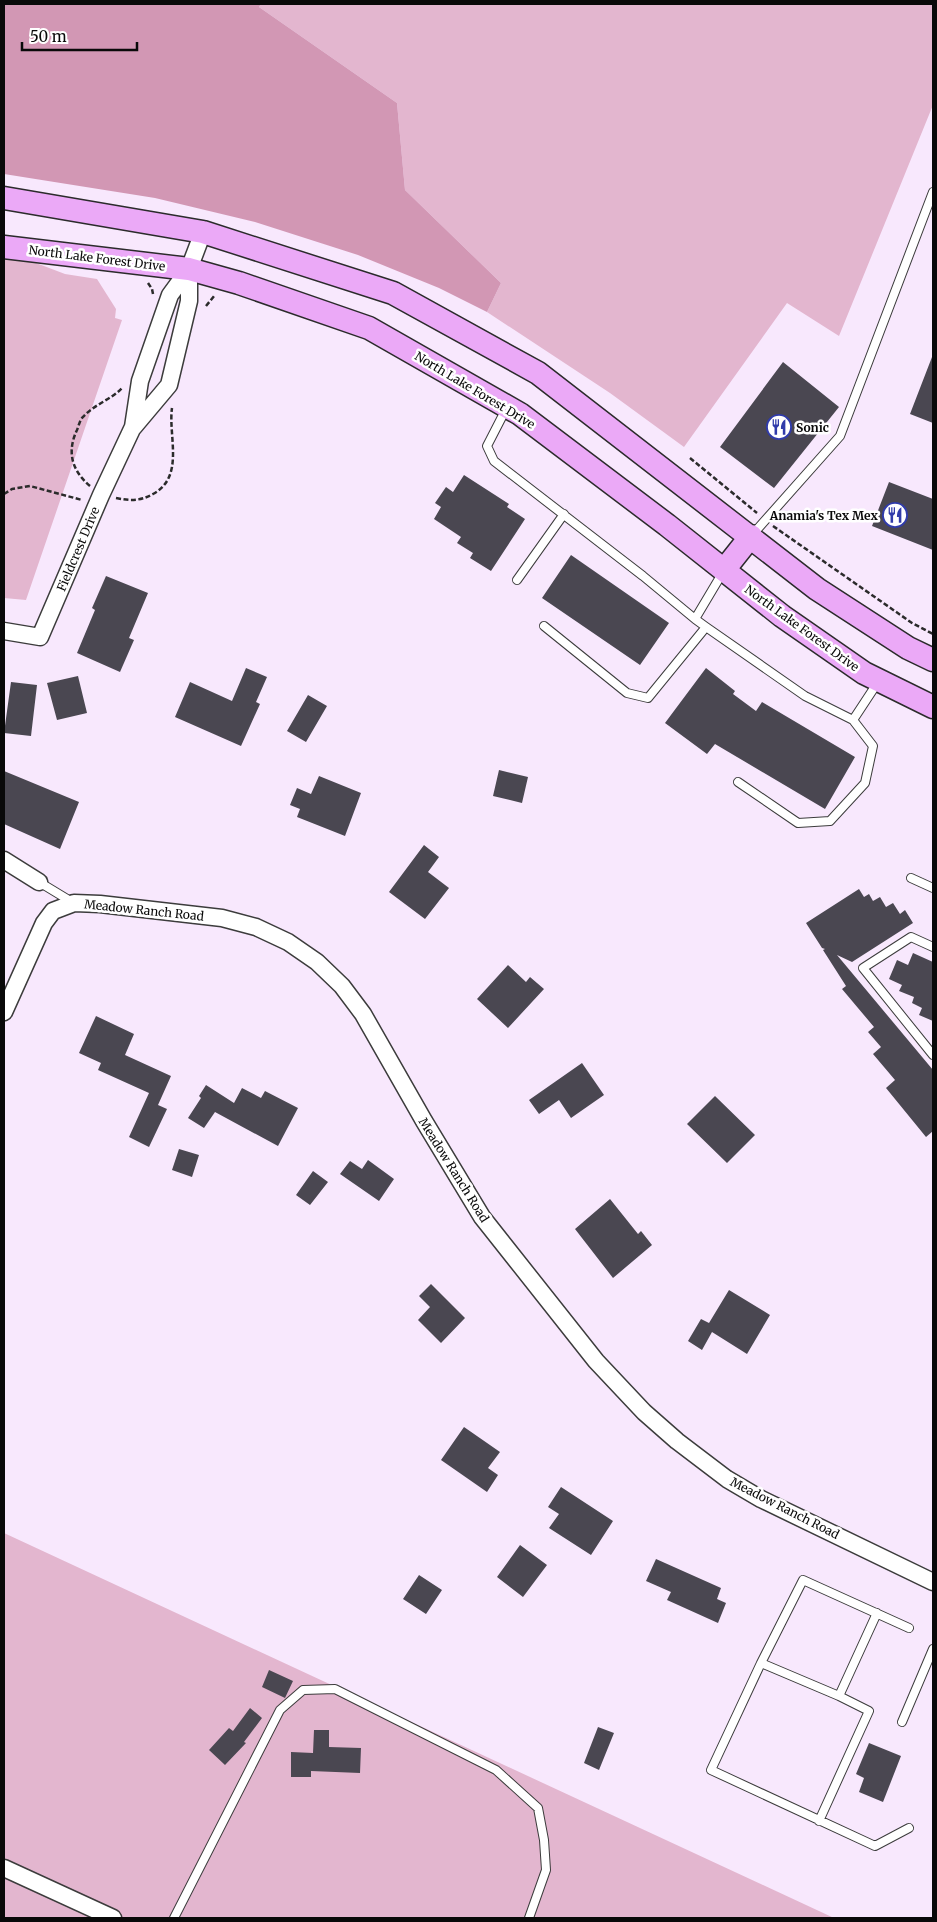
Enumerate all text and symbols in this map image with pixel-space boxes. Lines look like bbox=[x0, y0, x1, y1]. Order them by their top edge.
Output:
scale bar bbox=[22, 20, 138, 52]
text: 50 m bbox=[30, 27, 67, 46]
street label: North Lake Forest Drive bbox=[28, 242, 166, 274]
street label: North Lake Forest Drive bbox=[412, 348, 538, 432]
restaurant icon: Sonic bbox=[766, 414, 792, 440]
place label: Sonic bbox=[796, 420, 829, 435]
restaurant icon: Anamia's Tex Mex bbox=[882, 502, 908, 528]
street label: Fieldcrest Drive bbox=[53, 504, 103, 594]
place label: Anamia's Tex Mex bbox=[769, 508, 879, 523]
street label: North Lake Forest Drive bbox=[742, 582, 862, 674]
street label: Meadow Ranch Road bbox=[83, 896, 205, 924]
street label: Meadow Ranch Road bbox=[416, 1115, 492, 1225]
street label: Meadow Ranch Road bbox=[728, 1474, 842, 1542]

